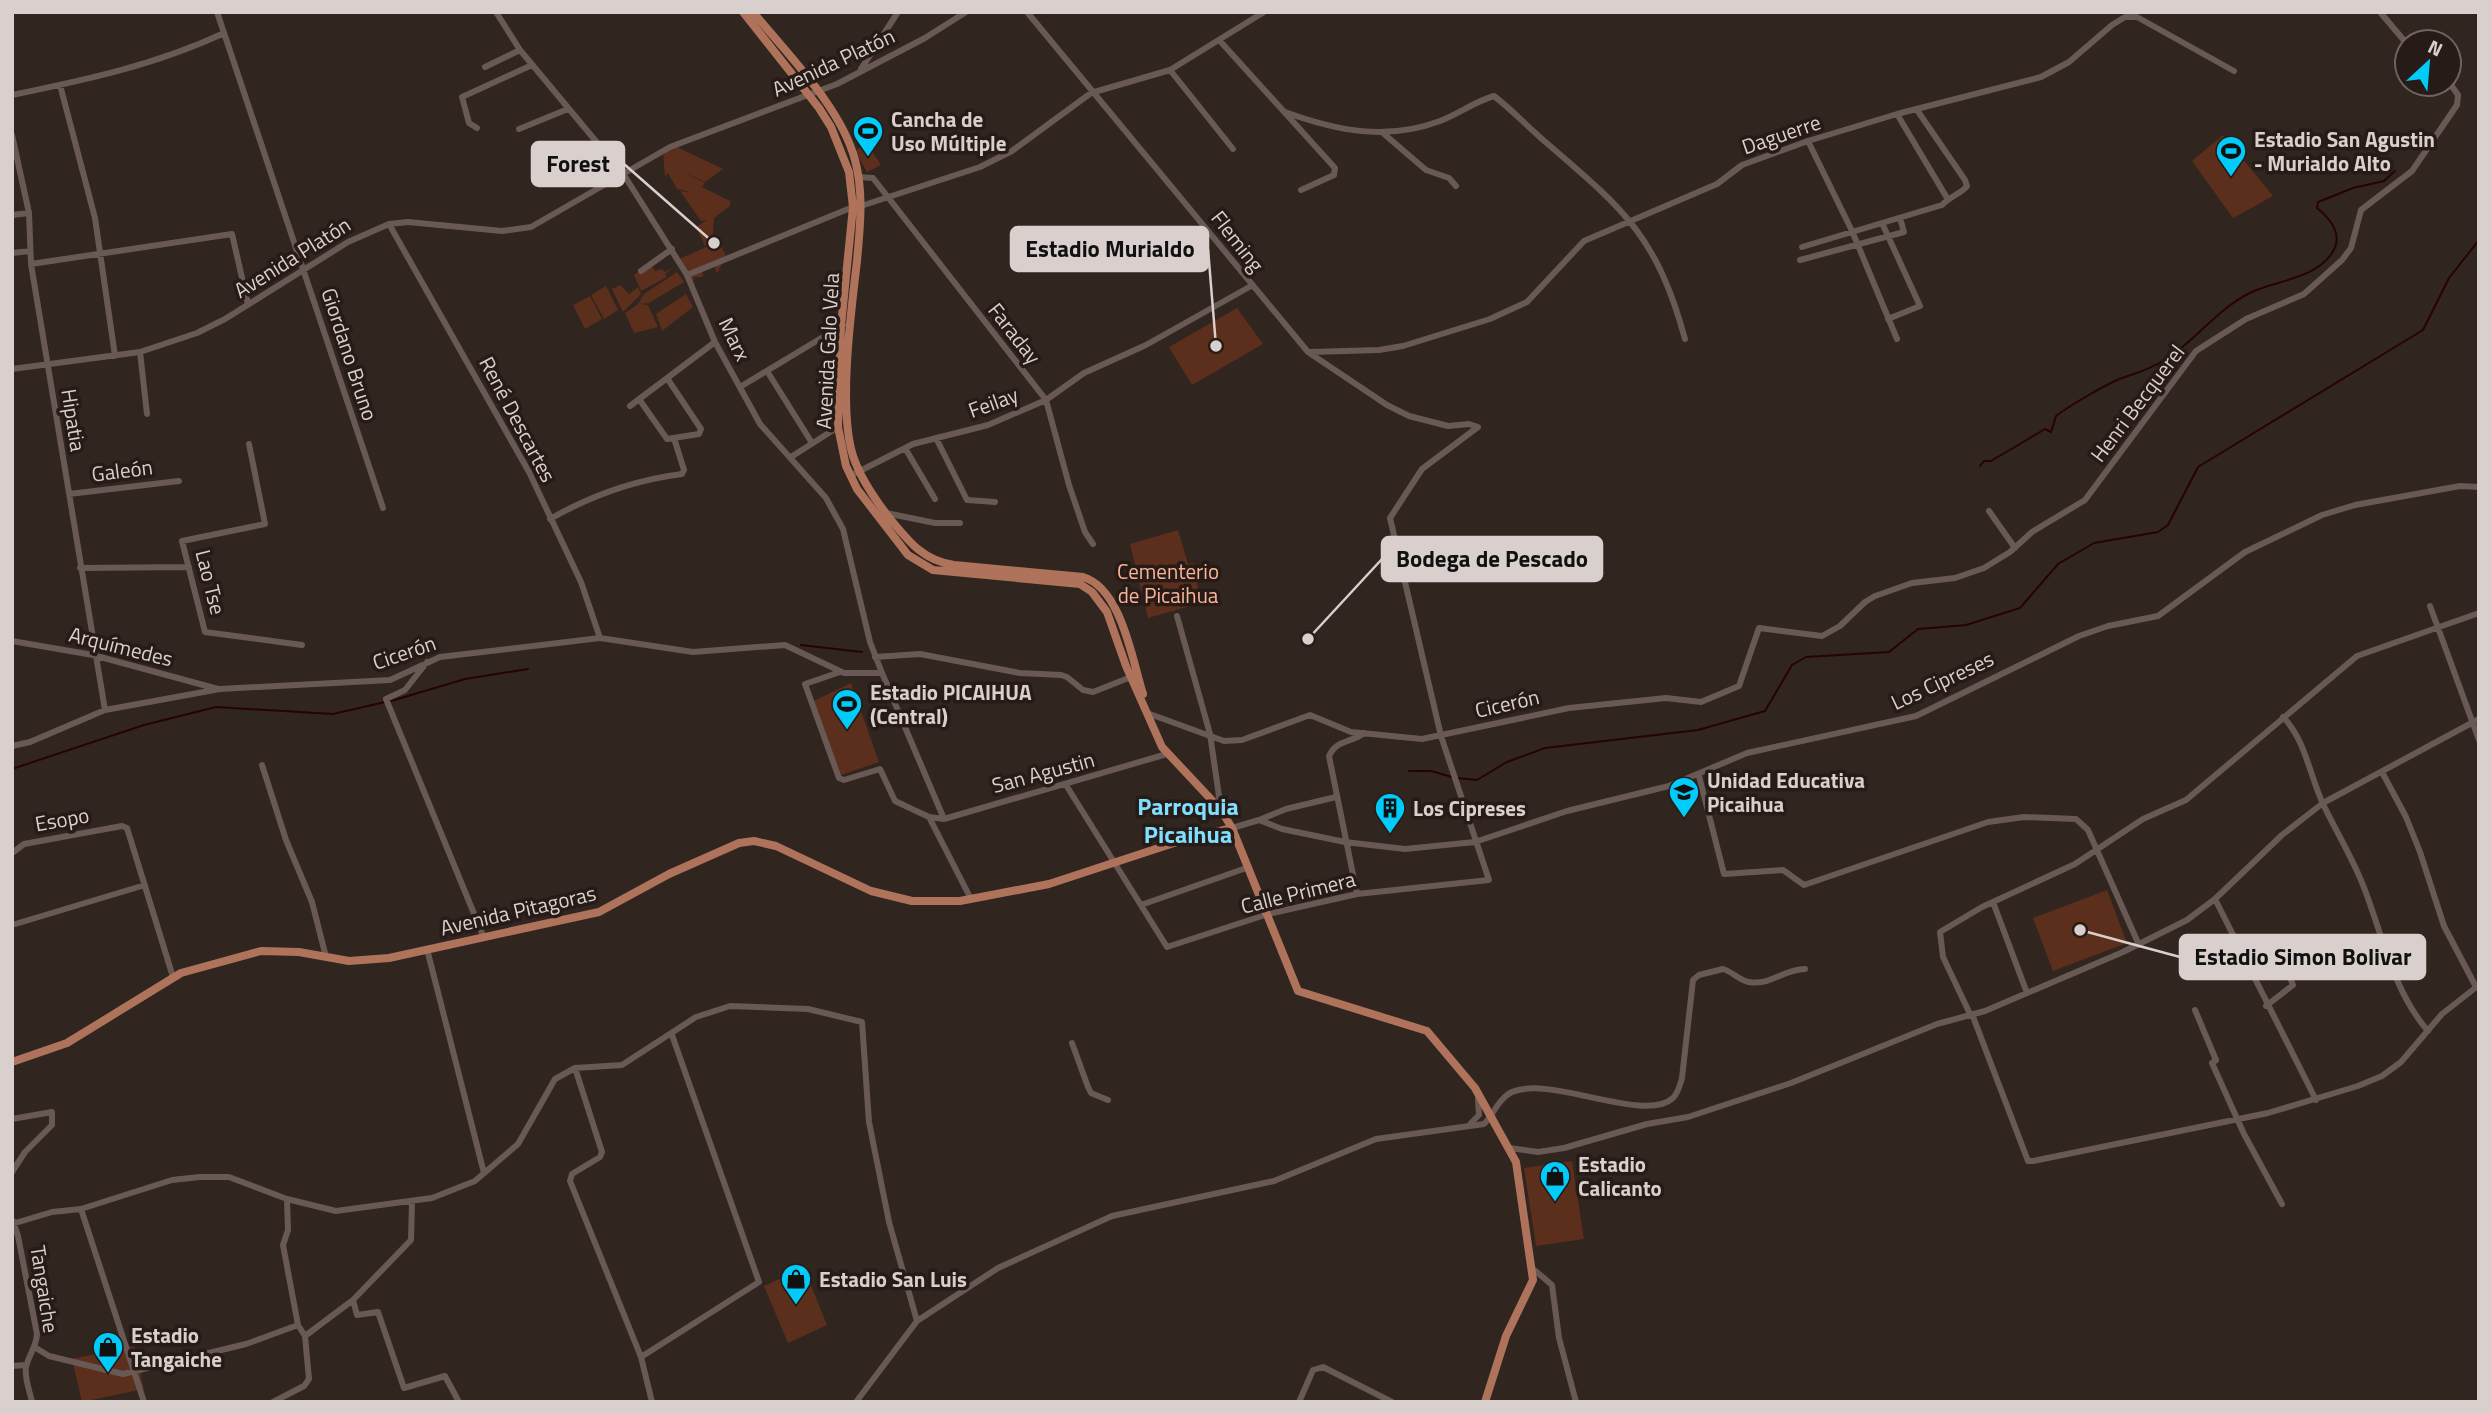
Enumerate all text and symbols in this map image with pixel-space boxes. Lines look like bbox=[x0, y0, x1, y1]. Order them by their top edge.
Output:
street label: Avenida Platón bbox=[766, 20, 900, 104]
north arrow bbox=[2393, 28, 2463, 98]
text: N bbox=[2423, 31, 2448, 63]
place label: Cancha de Uso Múltiple bbox=[891, 103, 1007, 159]
street label: Daguerre bbox=[1737, 106, 1825, 162]
sports icon: Cancha de Uso Múltiple bbox=[851, 114, 885, 158]
place label: Estadio San Agustin - Murialdo Alto bbox=[2254, 123, 2435, 179]
sports icon: Estadio San Agustin - Murialdo Alto bbox=[2214, 134, 2248, 178]
callout: Forest bbox=[532, 142, 624, 186]
text: Forest bbox=[546, 146, 610, 181]
street label: Fleming bbox=[1204, 203, 1273, 279]
street label: Avenida Platón bbox=[227, 208, 357, 306]
callout: Estadio Murialdo bbox=[1011, 227, 1208, 271]
text: Estadio Murialdo bbox=[1025, 231, 1195, 266]
street label: Avenida Galo Vela bbox=[807, 272, 847, 430]
street label: Giordano Bruno bbox=[313, 283, 387, 425]
street label: Faraday bbox=[981, 295, 1049, 371]
street label: Marx bbox=[711, 312, 759, 367]
street label: Henri Becquerel bbox=[2082, 337, 2192, 469]
street label: René Descartes bbox=[471, 350, 565, 488]
street label: Feilay bbox=[963, 378, 1023, 426]
street label: Hipatia bbox=[53, 386, 95, 454]
street label: Galeón bbox=[90, 450, 154, 490]
callout: Bodega de Pescado bbox=[1382, 537, 1602, 581]
text: Bodega de Pescado bbox=[1396, 541, 1588, 576]
street label: Lao Tse bbox=[188, 546, 234, 618]
park label: Cementerio de Picaihua bbox=[1117, 555, 1219, 611]
street label: Arquímedes bbox=[66, 618, 176, 674]
street label: Cicerón bbox=[368, 626, 440, 678]
street label: Los Cipreses bbox=[1885, 642, 1999, 718]
place label: Estadio PICAIHUA (Central) bbox=[870, 676, 1032, 732]
street label: Cicerón bbox=[1472, 680, 1542, 726]
sports icon: Estadio PICAIHUA (Central) bbox=[830, 687, 864, 731]
street label: San Agustin bbox=[988, 743, 1098, 801]
place label: Unidad Educativa Picaihua bbox=[1707, 764, 1865, 820]
school or university icon: Unidad Educativa Picaihua bbox=[1667, 775, 1701, 819]
district label: Parroquia Picaihua bbox=[1137, 788, 1239, 852]
building icon: Los Cipreses bbox=[1373, 791, 1407, 835]
place label: Los Cipreses bbox=[1413, 792, 1526, 824]
street label: Esopo bbox=[32, 799, 92, 839]
street label: Calle Primera bbox=[1237, 862, 1359, 922]
street label: Avenida Pitagoras bbox=[437, 877, 599, 943]
callout: Estadio Simon Bolivar bbox=[2180, 935, 2425, 979]
text: Estadio Simon Bolivar bbox=[2194, 939, 2412, 974]
place label: Estadio Calicanto bbox=[1578, 1148, 1662, 1204]
shop icon: Estadio Calicanto bbox=[1538, 1159, 1572, 1203]
street label: Tangaiche bbox=[22, 1243, 68, 1335]
shop icon: Estadio San Luis bbox=[779, 1262, 813, 1306]
place label: Estadio San Luis bbox=[819, 1263, 967, 1295]
place label: Estadio Tangaiche bbox=[131, 1319, 222, 1375]
shop icon: Estadio Tangaiche bbox=[91, 1330, 125, 1374]

